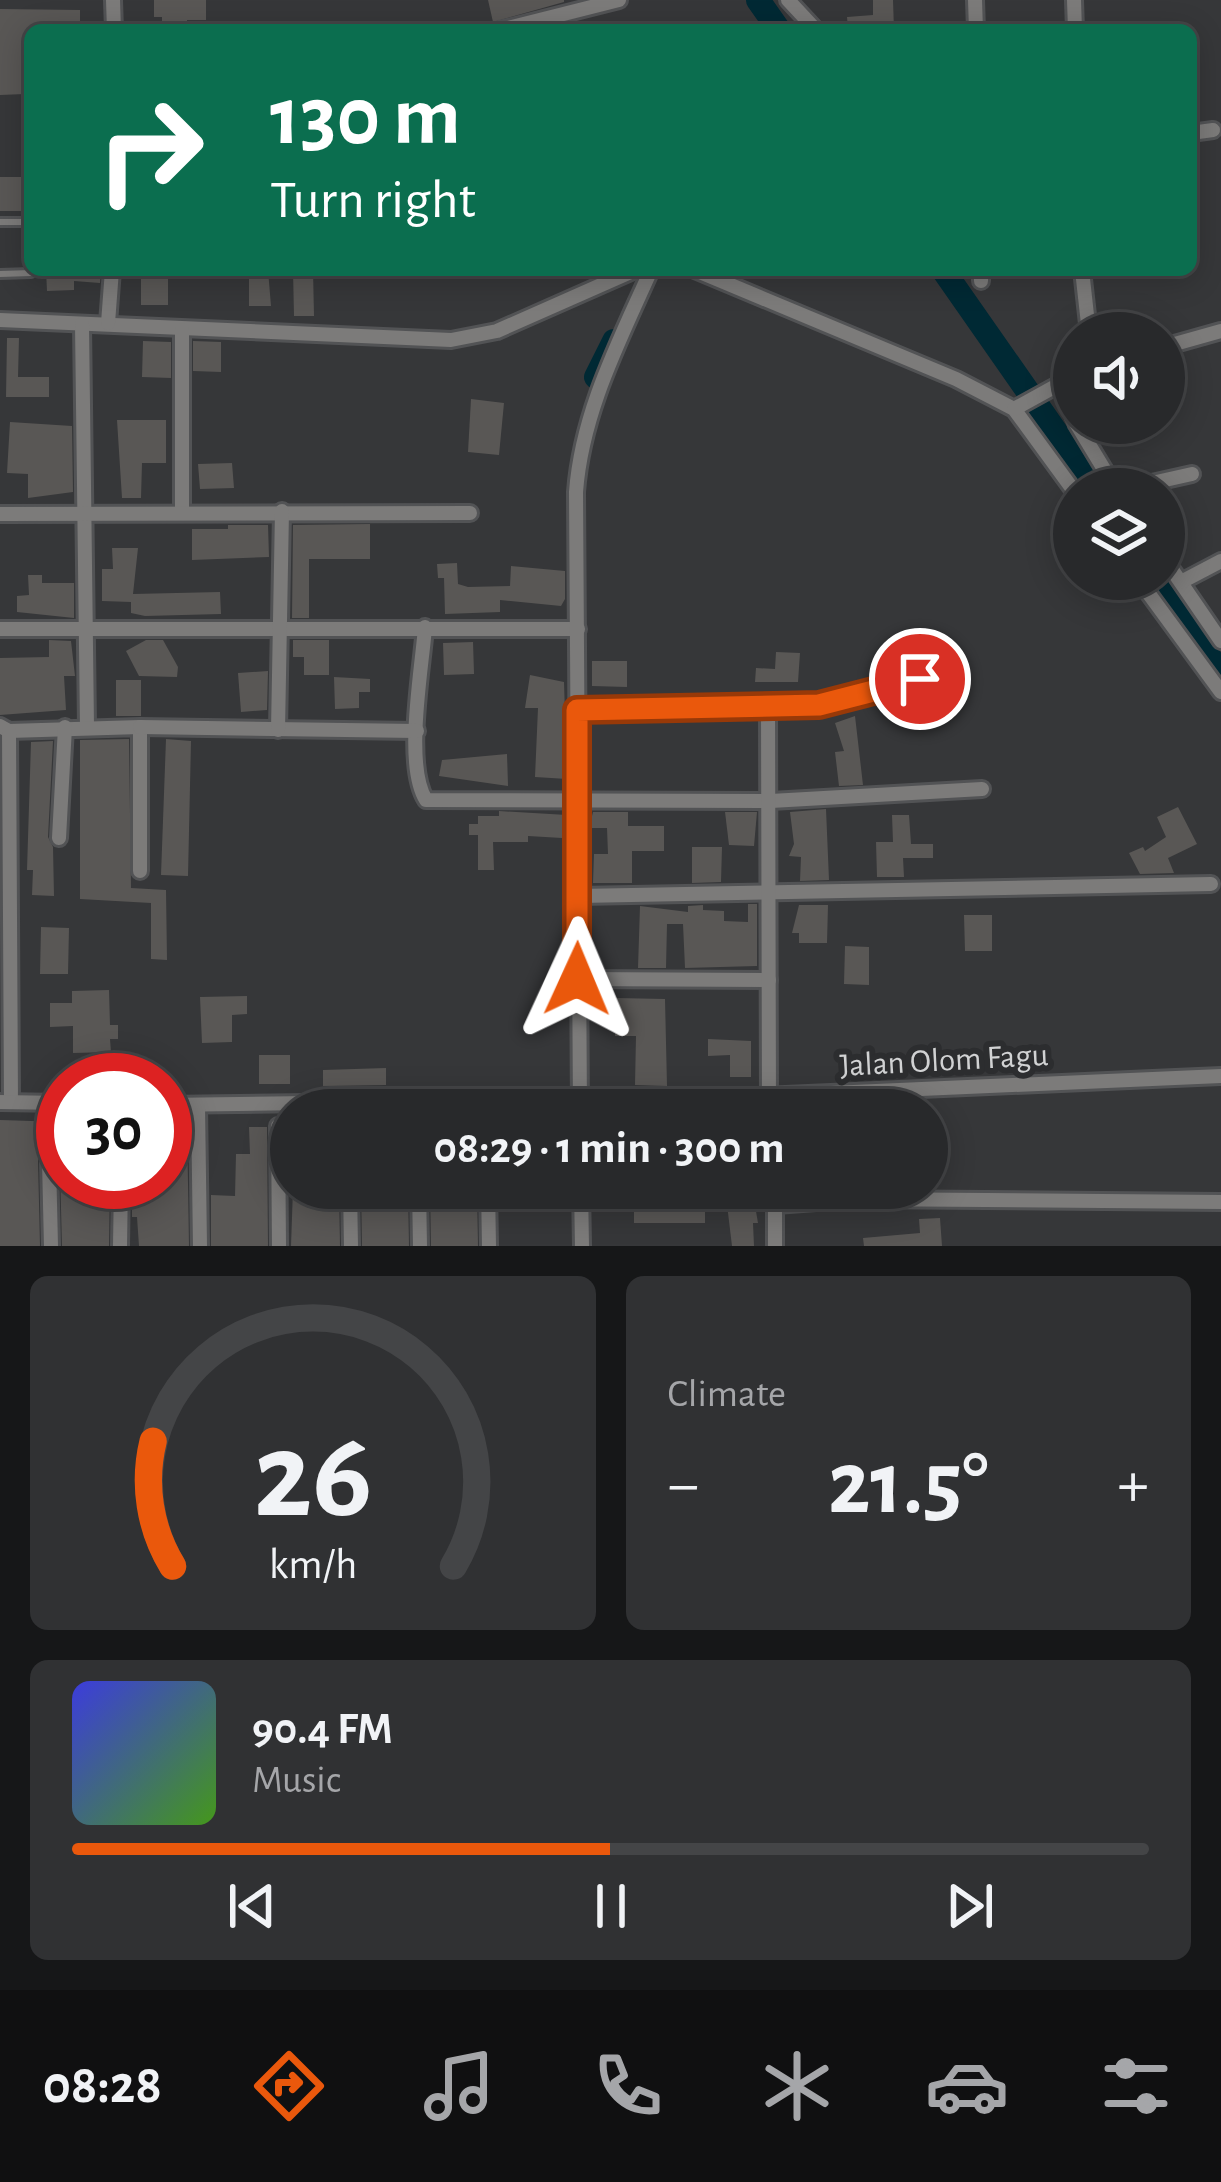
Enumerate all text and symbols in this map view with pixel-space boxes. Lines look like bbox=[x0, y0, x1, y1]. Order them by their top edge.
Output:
icon: right bbox=[72, 72, 228, 228]
text: 130 m bbox=[270, 76, 461, 160]
text: Turn right bbox=[270, 174, 476, 228]
map controls bbox=[1053, 312, 1185, 600]
button: sound bbox=[1053, 312, 1185, 444]
button: layers bbox=[1053, 468, 1185, 600]
pin bbox=[869, 628, 971, 730]
icon: arrive bbox=[887, 646, 953, 712]
position arrow bbox=[514, 916, 640, 1042]
street label: Jalan Olom Fagu bbox=[839, 1039, 1049, 1083]
speed limit sign: 30 bbox=[36, 1053, 192, 1209]
text: 08:29 · 1 min · 300 m bbox=[434, 1126, 784, 1171]
text: Climate bbox=[668, 1375, 786, 1414]
text: 26 bbox=[253, 1415, 372, 1540]
text: 21.5° bbox=[828, 1440, 989, 1530]
text: − bbox=[668, 1452, 699, 1518]
text: + bbox=[1117, 1452, 1149, 1518]
text: km/h bbox=[269, 1544, 357, 1587]
text: 90.4 FM bbox=[252, 1707, 393, 1752]
text: Music bbox=[252, 1761, 341, 1800]
icon: previous bbox=[219, 1873, 285, 1939]
icon: pause bbox=[578, 1873, 644, 1939]
icon: next bbox=[937, 1873, 1003, 1939]
icon: directions bbox=[247, 2044, 331, 2128]
icon: music bbox=[417, 2044, 501, 2128]
icon: phone bbox=[586, 2044, 670, 2128]
icon: climate bbox=[755, 2044, 839, 2128]
icon: car bbox=[925, 2044, 1009, 2128]
icon: filters bbox=[1094, 2044, 1178, 2128]
text: 08:28 bbox=[43, 2059, 162, 2113]

